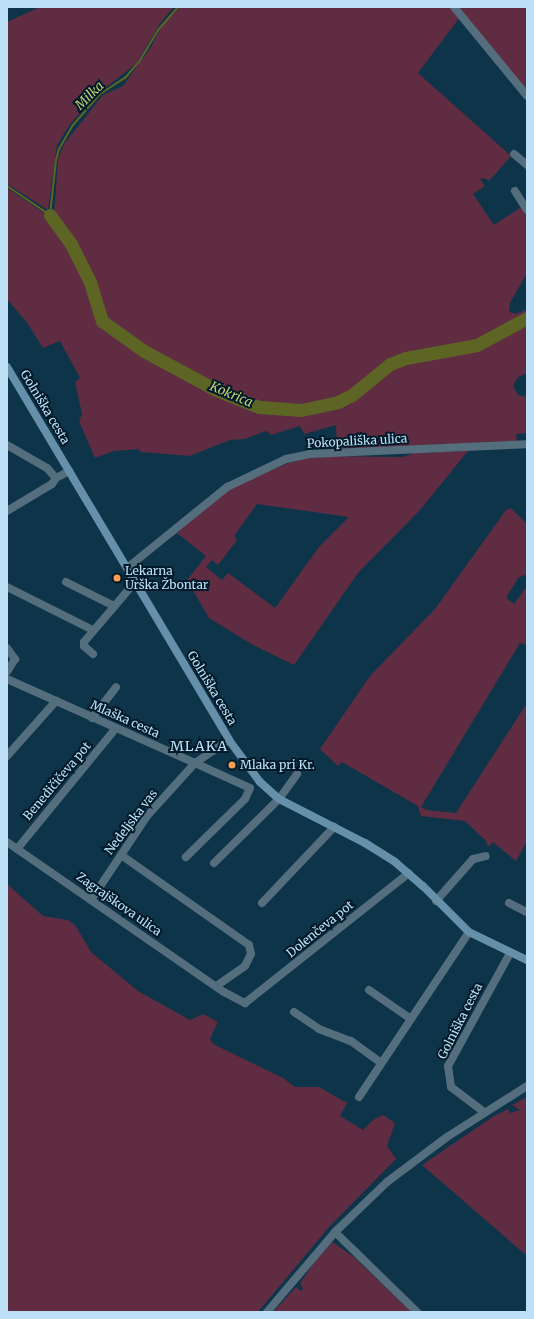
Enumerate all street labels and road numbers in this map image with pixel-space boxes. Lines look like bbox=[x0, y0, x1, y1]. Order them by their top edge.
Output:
street label: Golniška cesta bbox=[17, 367, 73, 447]
street label: Pokopališka ulica bbox=[306, 431, 408, 451]
street label: Golniška cesta bbox=[184, 648, 240, 728]
street label: Mlaška cesta bbox=[88, 697, 162, 741]
street label: Benedičičeva pot bbox=[20, 739, 94, 823]
street label: Nedeljska vas bbox=[102, 787, 160, 857]
street label: Zagrajškova ulica bbox=[74, 869, 164, 939]
street label: Dolenčeva pot bbox=[284, 898, 356, 960]
street label: Golniška cesta bbox=[435, 981, 485, 1061]

